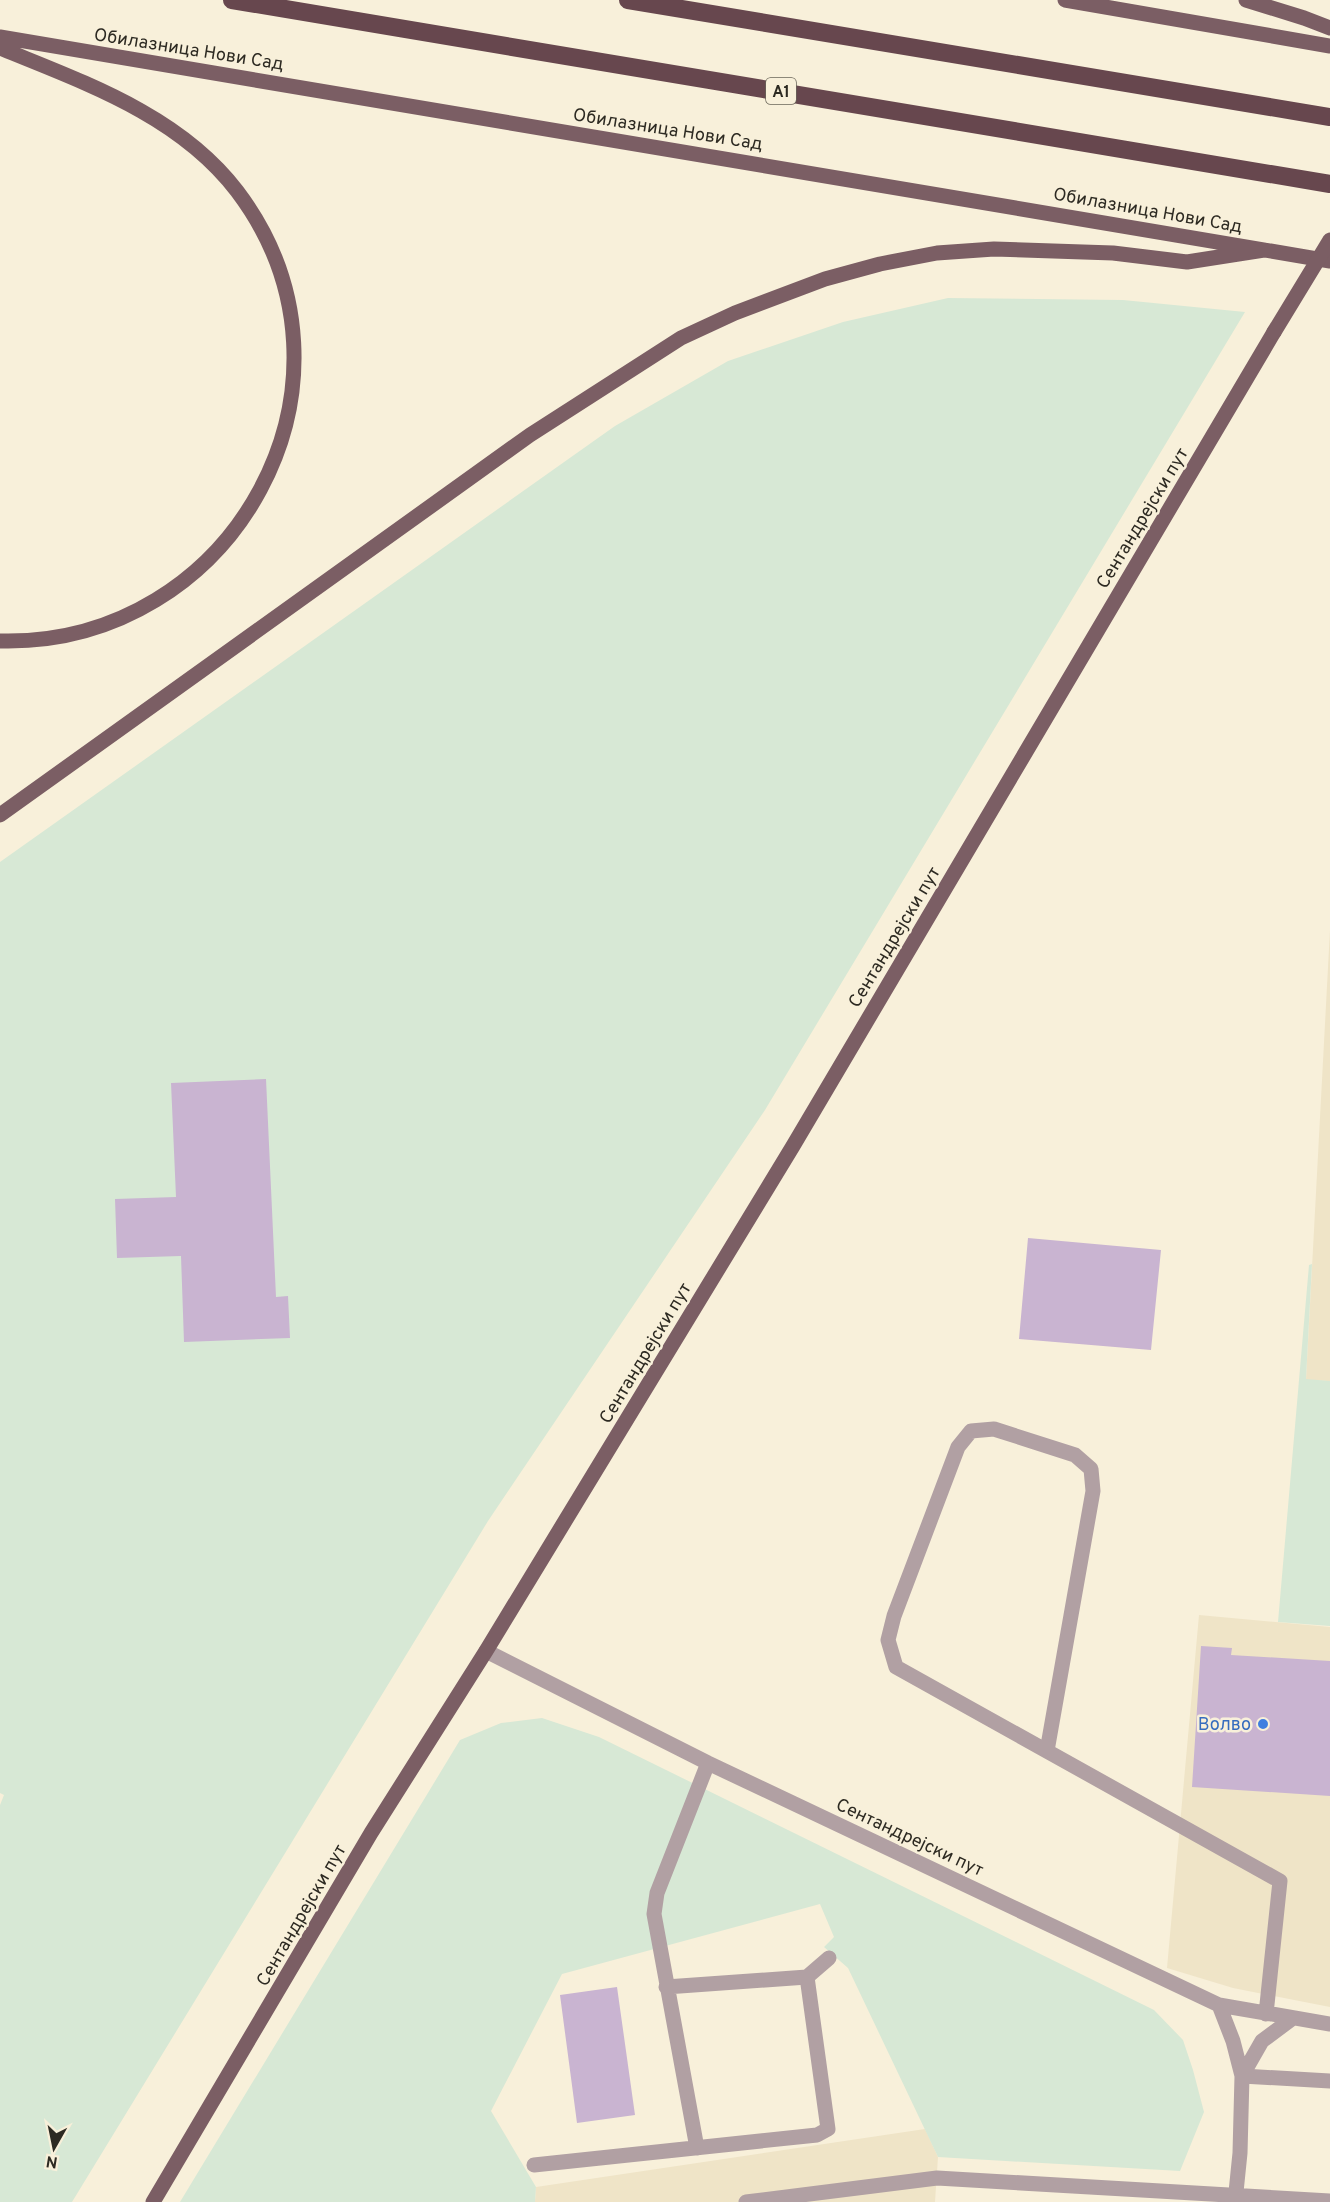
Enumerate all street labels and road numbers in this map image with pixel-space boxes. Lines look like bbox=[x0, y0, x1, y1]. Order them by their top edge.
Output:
street label: Обилазница Нови Сад bbox=[92, 24, 285, 77]
road number: A1 bbox=[766, 78, 796, 104]
street label: Обилазница Нови Сад bbox=[571, 104, 764, 157]
street label: Обилазница Нови Сад bbox=[1051, 184, 1244, 239]
street label: Сентандрејски пут bbox=[1092, 444, 1194, 593]
street label: Сентандрејски пут bbox=[844, 863, 946, 1012]
street label: Сентандрејски пут bbox=[595, 1279, 697, 1428]
street label: Сентандрејски пут bbox=[832, 1794, 987, 1883]
street label: Сентандрејски пут bbox=[252, 1841, 352, 1991]

